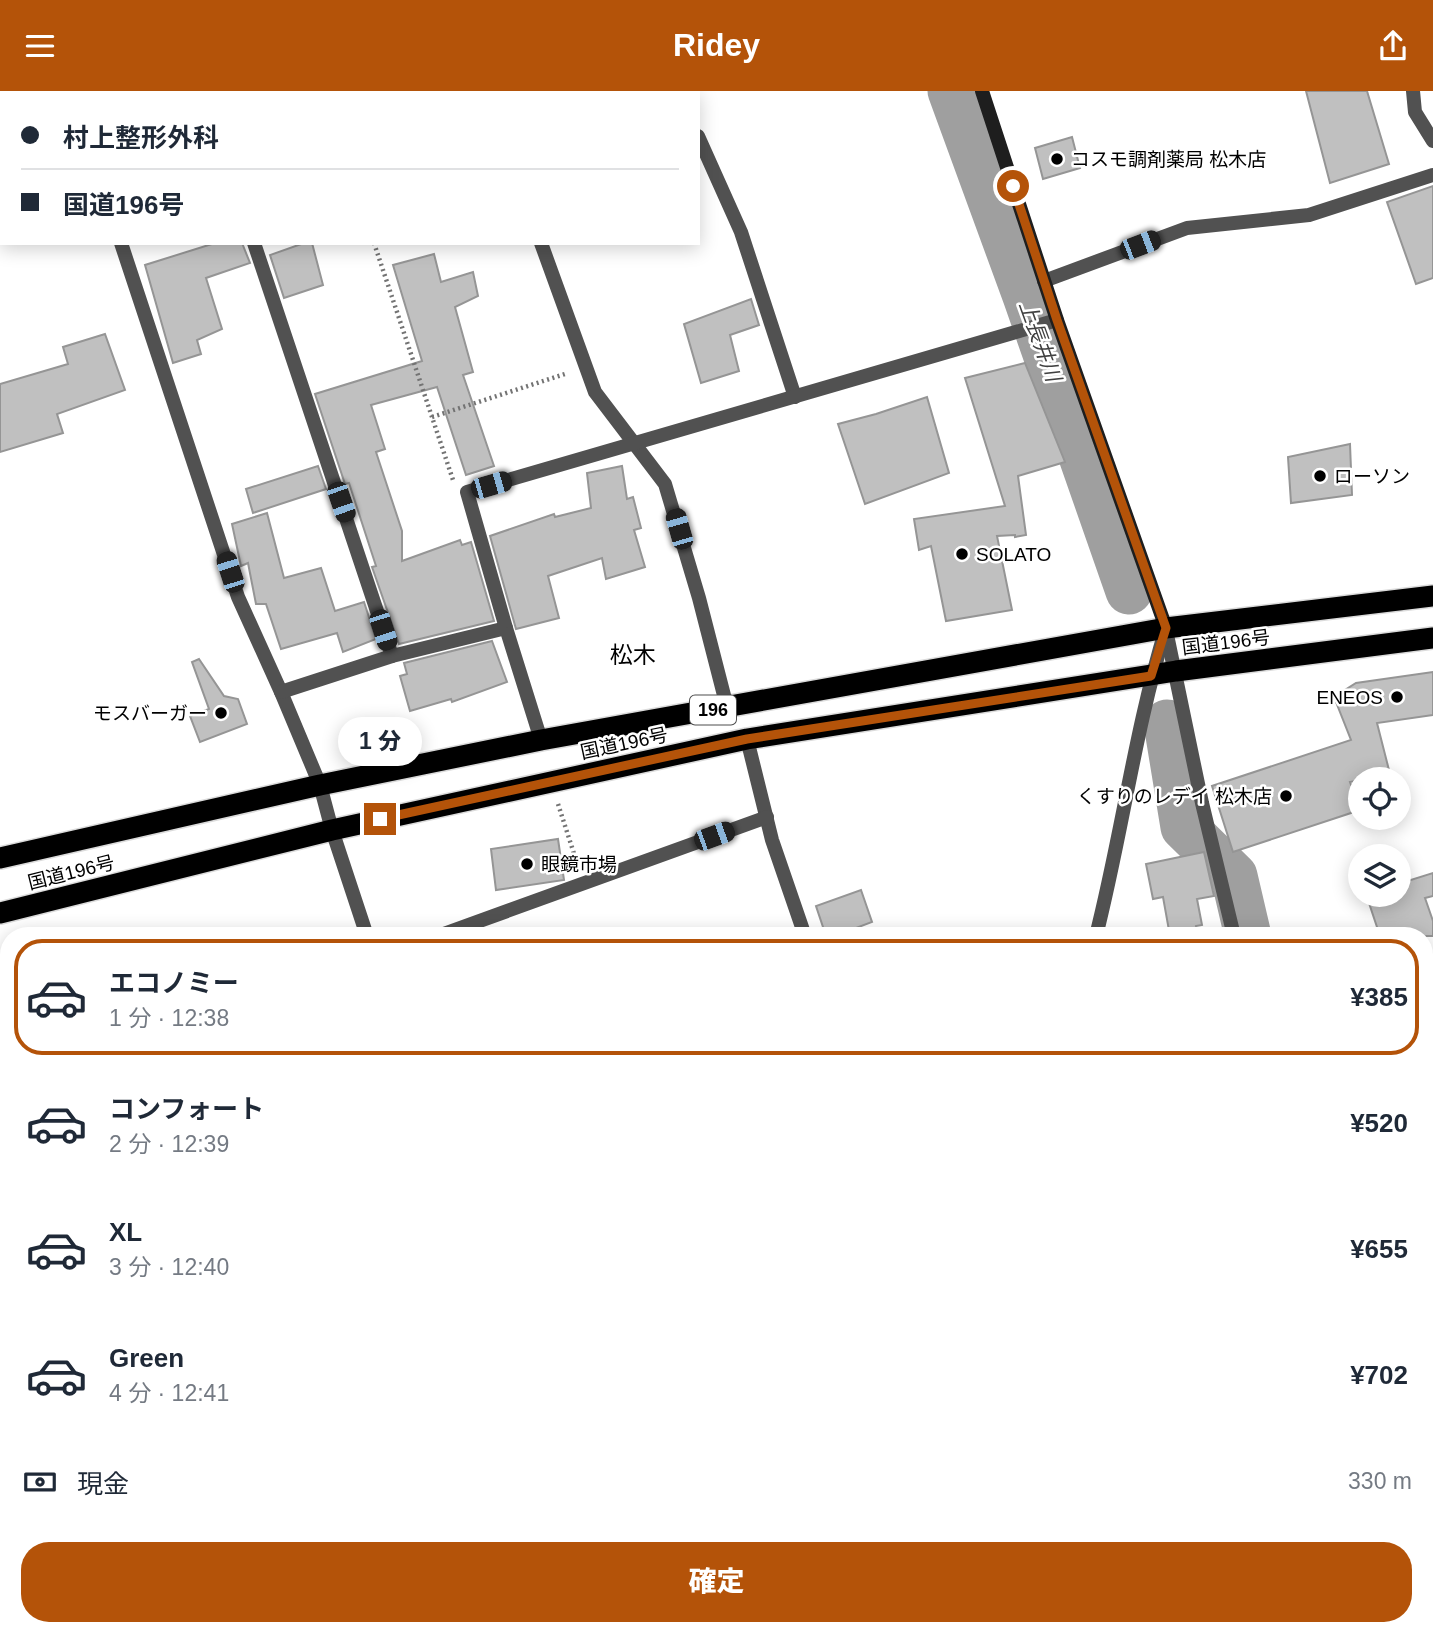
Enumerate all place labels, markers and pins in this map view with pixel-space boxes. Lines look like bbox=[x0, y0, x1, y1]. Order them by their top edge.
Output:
place label: コスモ調剤薬局 松木店 bbox=[1071, 149, 1266, 170]
marker: コスモ調剤薬局 松木店 bbox=[1049, 151, 1065, 167]
place label: ローソン bbox=[1334, 466, 1410, 487]
marker: ローソン bbox=[1312, 468, 1328, 484]
place label: SOLATO bbox=[976, 544, 1051, 565]
marker: SOLATO bbox=[954, 546, 970, 562]
place label: ENEOS bbox=[1316, 687, 1383, 708]
marker: ENEOS bbox=[1389, 689, 1405, 705]
place label: モスバーガー bbox=[93, 703, 207, 724]
marker: モスバーガー bbox=[213, 705, 229, 721]
place label: くすりのレデイ 松木店 bbox=[1077, 786, 1272, 807]
marker: くすりのレデイ 松木店 bbox=[1278, 788, 1294, 804]
place label: 眼鏡市場 bbox=[541, 854, 617, 875]
marker: 眼鏡市場 bbox=[519, 856, 535, 872]

